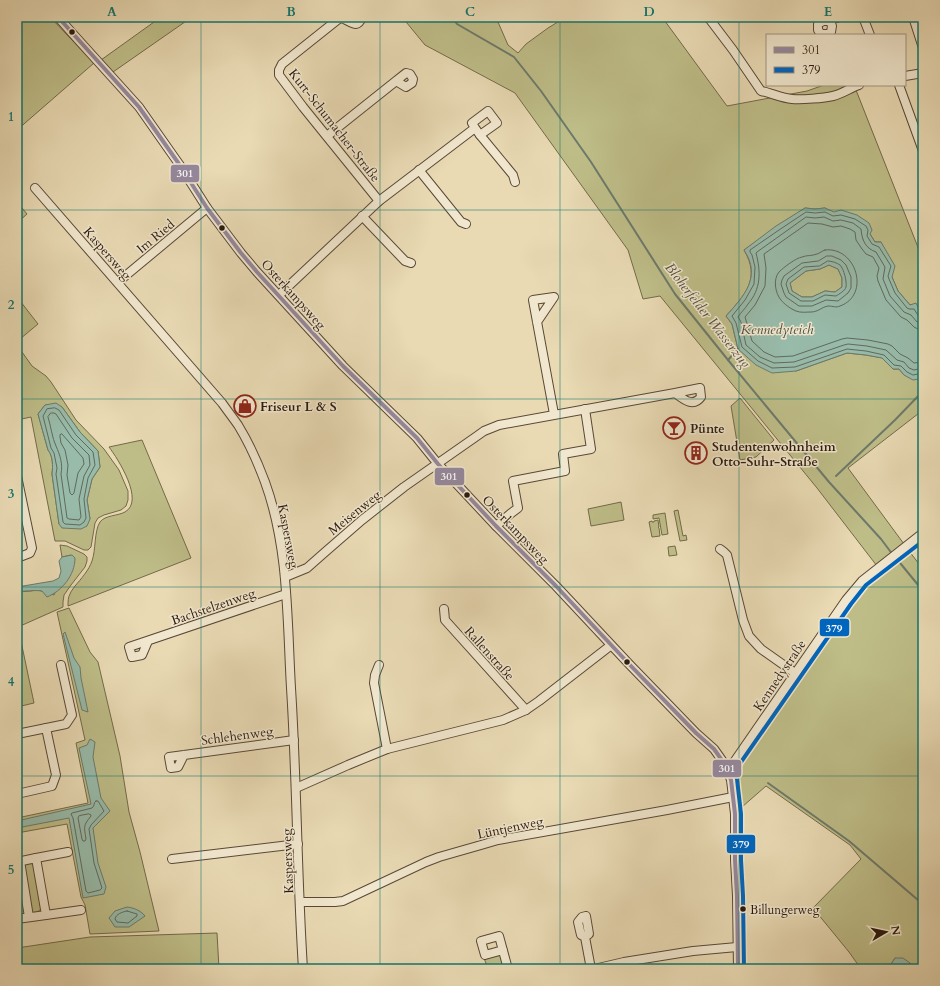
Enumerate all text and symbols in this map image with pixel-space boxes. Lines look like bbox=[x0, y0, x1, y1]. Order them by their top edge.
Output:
text: A bbox=[107, 3, 117, 21]
text: B bbox=[286, 3, 296, 21]
text: C bbox=[465, 3, 475, 21]
text: D bbox=[643, 3, 655, 21]
text: E bbox=[824, 3, 832, 21]
unlabelled marker bbox=[67, 27, 77, 37]
legend bbox=[766, 34, 906, 86]
text: 301 bbox=[802, 42, 820, 58]
text: 379 bbox=[802, 62, 820, 78]
street label: Kurt-Schumacher-Straße bbox=[284, 65, 384, 186]
text: 1 bbox=[8, 108, 14, 126]
line badge: 301 bbox=[170, 164, 200, 183]
text: 301 bbox=[177, 166, 193, 181]
street label: Im Ried bbox=[133, 216, 178, 258]
street label: Kaspersweg bbox=[79, 223, 136, 285]
unlabelled marker bbox=[217, 223, 227, 233]
street label: Osterkampsweg bbox=[257, 256, 330, 334]
water label: Bloherfelder Wasserzug bbox=[660, 259, 755, 373]
text: 2 bbox=[8, 296, 15, 314]
water label: Kennedyteich bbox=[740, 320, 814, 339]
shop icon: Friseur L & S bbox=[232, 393, 258, 419]
place label: Friseur L & S bbox=[260, 398, 337, 416]
bar icon: Pünte bbox=[661, 415, 687, 441]
place label: Pünte bbox=[690, 420, 725, 438]
place label: Studentenwohnheim Otto-Suhr-Straße bbox=[712, 438, 836, 471]
building icon: Studentenwohnheim Otto-Suhr-Straße bbox=[683, 440, 709, 466]
line badge: 301 bbox=[434, 467, 465, 486]
text: 301 bbox=[441, 469, 457, 484]
text: 3 bbox=[8, 485, 15, 503]
street label: Meisenweg bbox=[324, 485, 385, 540]
unlabelled marker bbox=[462, 490, 472, 500]
street label: Osterkampsweg bbox=[478, 492, 553, 568]
street label: Kaspersweg bbox=[273, 502, 303, 571]
street label: Bachstelzenweg bbox=[169, 584, 258, 630]
line badge: 379 bbox=[819, 618, 850, 637]
text: 379 bbox=[826, 621, 843, 636]
street label: Rallenstraße bbox=[460, 623, 518, 685]
street label: Kennedystraße bbox=[749, 636, 810, 715]
unlabelled marker bbox=[622, 657, 632, 667]
text: 4 bbox=[8, 673, 15, 691]
street label: Schlehenweg bbox=[200, 722, 275, 750]
line badge: 301 bbox=[712, 759, 742, 778]
text: 301 bbox=[719, 761, 735, 776]
street label: Lüntjenweg bbox=[476, 812, 546, 844]
street label: Kaspersweg bbox=[278, 827, 298, 894]
line badge: 379 bbox=[726, 834, 756, 854]
text: 379 bbox=[733, 837, 750, 852]
text: 5 bbox=[8, 861, 14, 879]
place label: Billungerweg bbox=[750, 902, 820, 918]
marker: Billungerweg bbox=[738, 904, 748, 914]
north arrow bbox=[866, 912, 906, 952]
text: N bbox=[887, 925, 904, 937]

